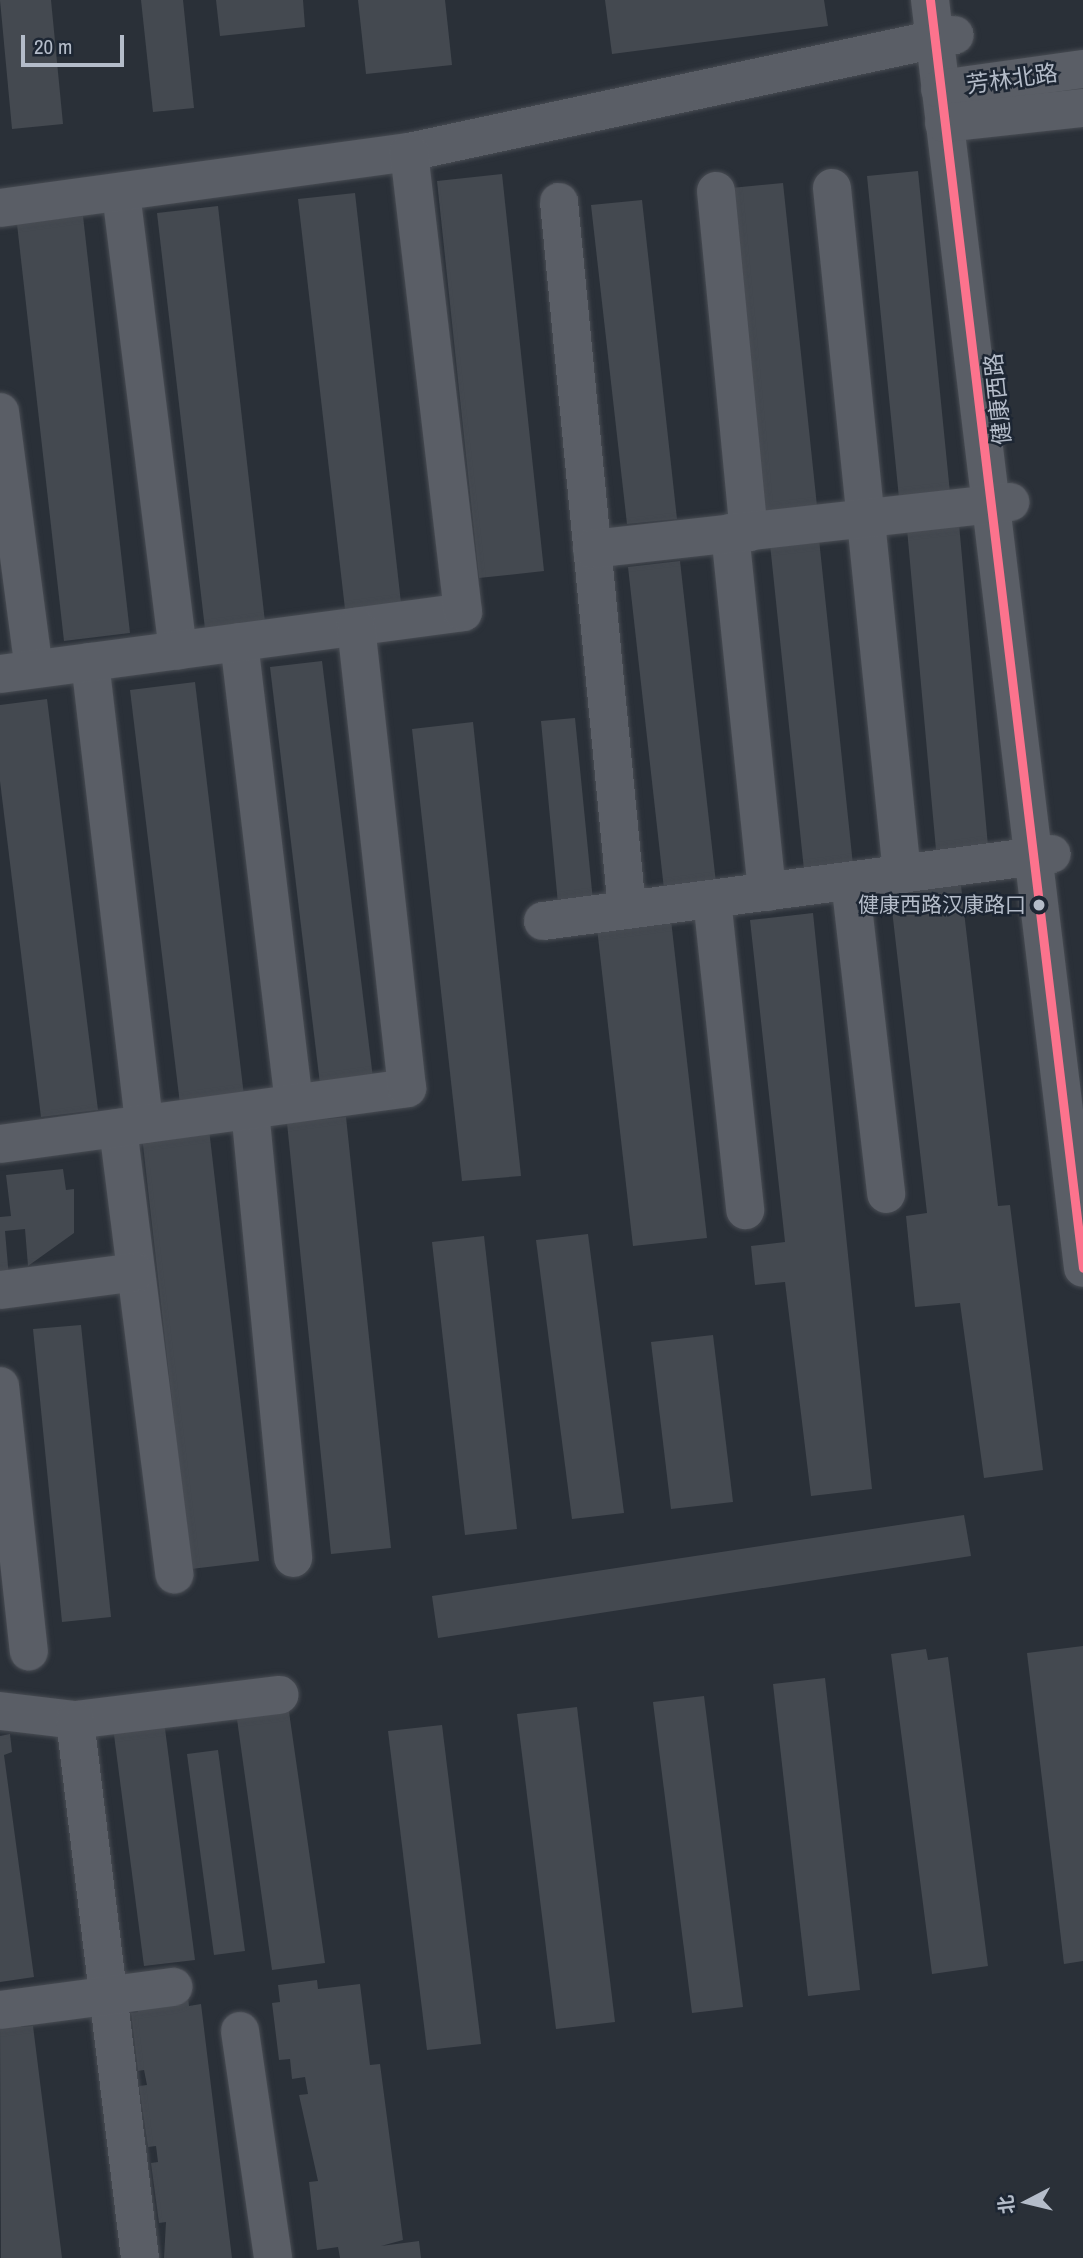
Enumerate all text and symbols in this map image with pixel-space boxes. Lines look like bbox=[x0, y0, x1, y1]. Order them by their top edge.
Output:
scale bar bbox=[24, 21, 128, 65]
text: 20 m bbox=[34, 32, 72, 61]
street label: 芳林北路 bbox=[965, 59, 1059, 99]
street label: 健康西路 bbox=[979, 352, 1017, 446]
place label: 健康西路汉康路口 bbox=[858, 892, 1026, 918]
marker: 健康西路汉康路口 bbox=[1032, 898, 1046, 912]
north arrow bbox=[992, 2167, 1062, 2237]
text: 北 bbox=[992, 2194, 1020, 2216]

